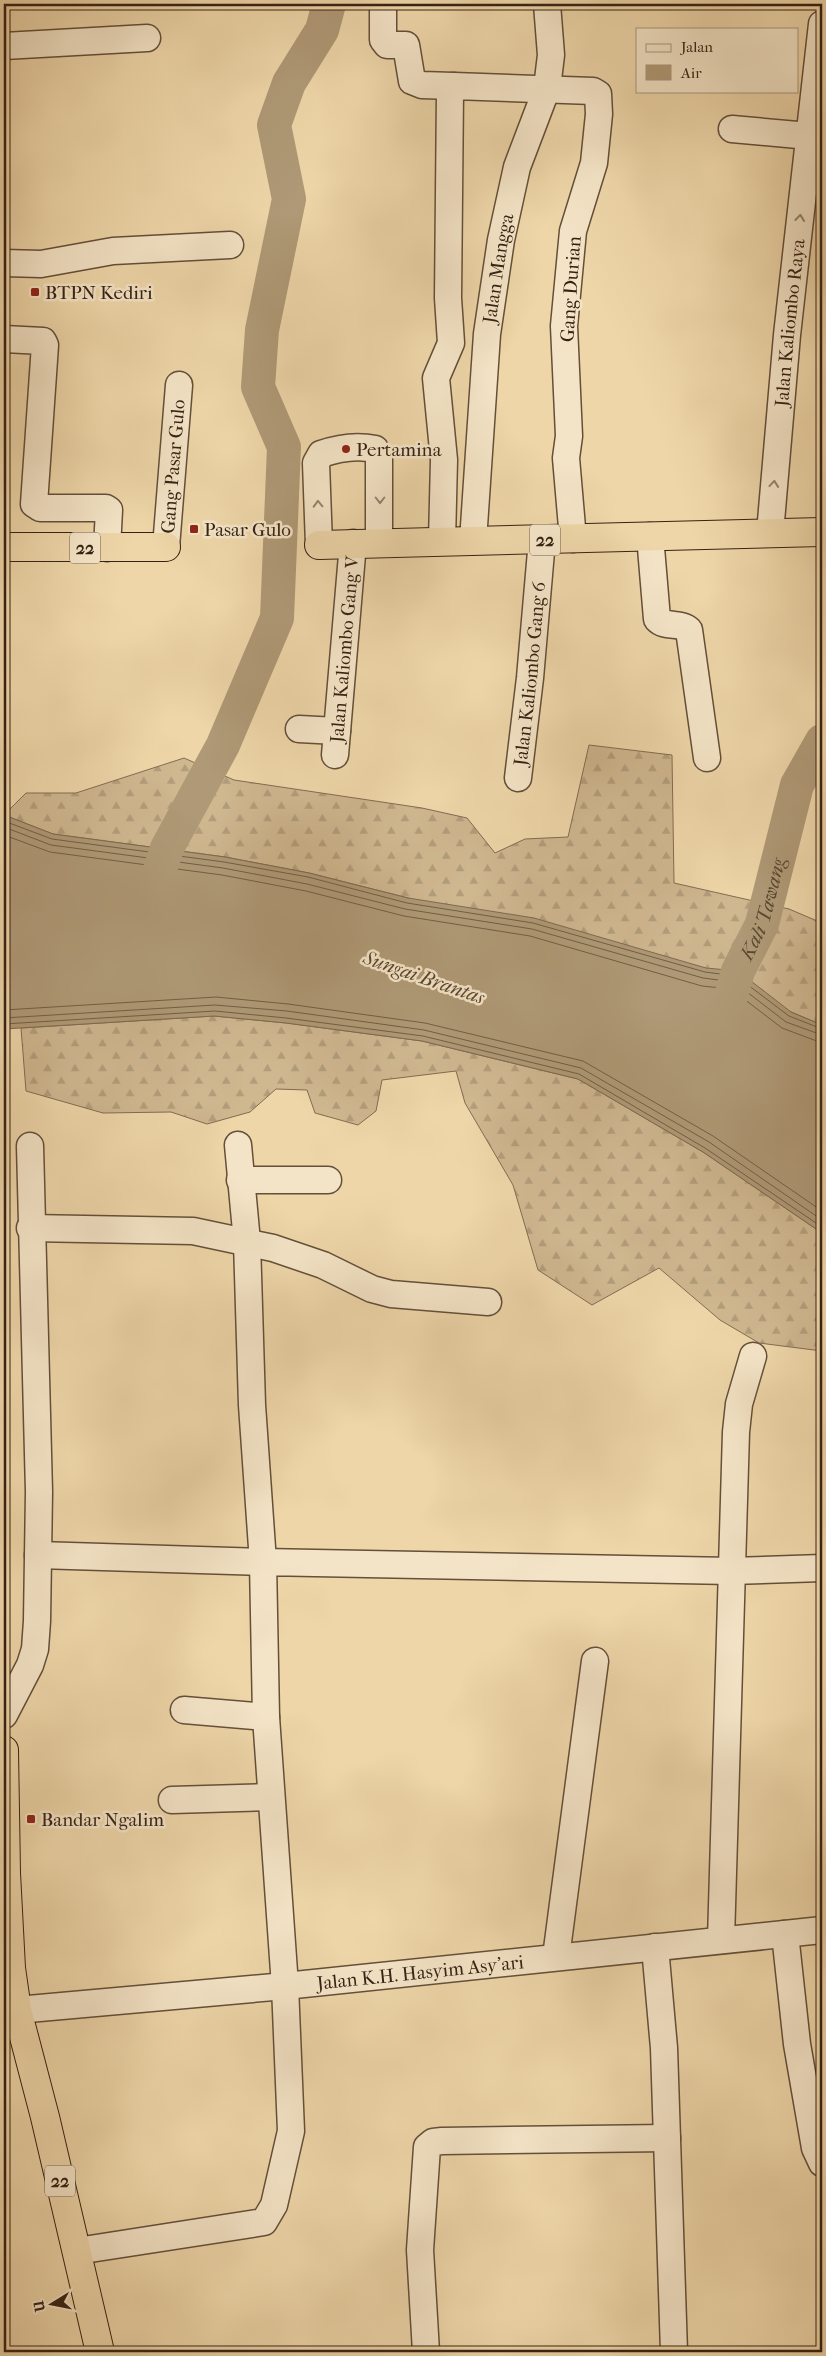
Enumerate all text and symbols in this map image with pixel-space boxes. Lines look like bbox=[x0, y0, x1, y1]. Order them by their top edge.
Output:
legend bbox=[636, 28, 798, 92]
text: Jalan bbox=[680, 38, 713, 56]
text: Air bbox=[680, 64, 702, 82]
street label: Jalan Mangga bbox=[478, 211, 519, 327]
one-way arrow bbox=[794, 214, 805, 222]
street label: Gang Durian bbox=[556, 235, 586, 343]
street label: Jalan Kaliombo Raya bbox=[771, 238, 810, 410]
place label: BTPN Kediri bbox=[45, 282, 153, 304]
marker: BTPN Kediri bbox=[29, 286, 41, 298]
street label: Gang Pasar Gulo bbox=[157, 398, 190, 534]
place label: Pertamina bbox=[356, 439, 442, 461]
marker: Pertamina bbox=[340, 443, 352, 455]
one-way arrow bbox=[769, 480, 780, 488]
one-way arrow bbox=[375, 496, 385, 504]
one-way arrow bbox=[312, 499, 323, 507]
place label: Pasar Gulo bbox=[204, 519, 291, 541]
marker: Pasar Gulo bbox=[188, 523, 200, 535]
road number: 22 bbox=[530, 524, 560, 556]
road number: 22 bbox=[70, 532, 100, 564]
street label: Jalan Kaliombo Gang V bbox=[326, 555, 364, 746]
street label: Jalan Kaliombo Gang 6 bbox=[509, 580, 550, 769]
water label: Kali Tawang bbox=[734, 854, 790, 966]
water label: Sungai Brantas bbox=[359, 946, 488, 1009]
place label: Bandar Ngalim bbox=[41, 1809, 164, 1831]
marker: Bandar Ngalim bbox=[25, 1813, 37, 1825]
street label: Jalan K.H. Hasyim Asy'ari bbox=[314, 1951, 525, 1995]
road number: 22 bbox=[45, 2166, 75, 2196]
north arrow bbox=[28, 2278, 78, 2328]
text: U bbox=[30, 2299, 49, 2314]

